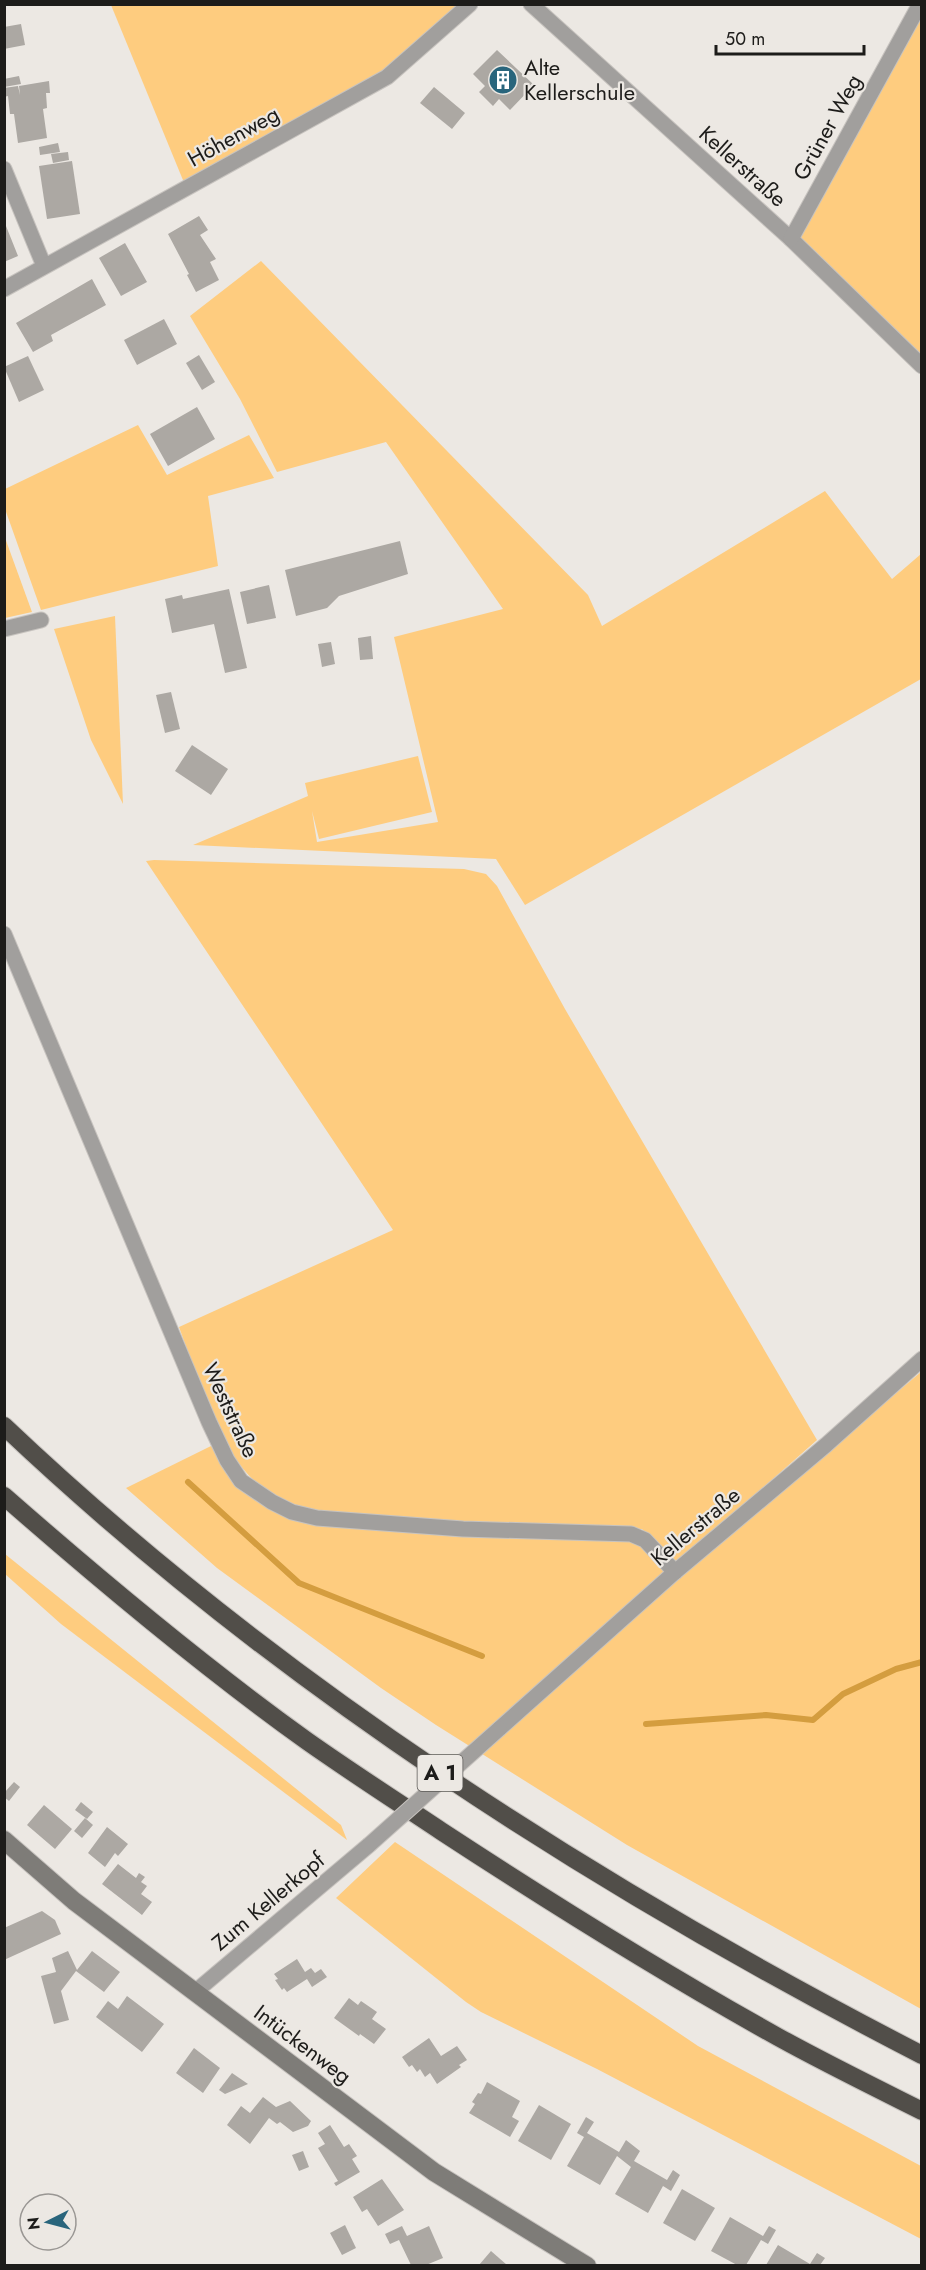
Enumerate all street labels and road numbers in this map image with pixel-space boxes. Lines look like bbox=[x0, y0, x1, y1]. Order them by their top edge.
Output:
street label: Grüner Weg bbox=[785, 68, 869, 186]
street label: Höhenweg bbox=[181, 98, 285, 174]
street label: Kellerstraße bbox=[692, 118, 794, 214]
street label: Weststraße bbox=[195, 1357, 267, 1463]
street label: Kellerstraße bbox=[643, 1479, 747, 1573]
road number: A 1 bbox=[418, 1755, 462, 1791]
street label: Zum Kellerkopf bbox=[204, 1844, 332, 1958]
street label: Intückenweg bbox=[247, 1997, 359, 2091]

